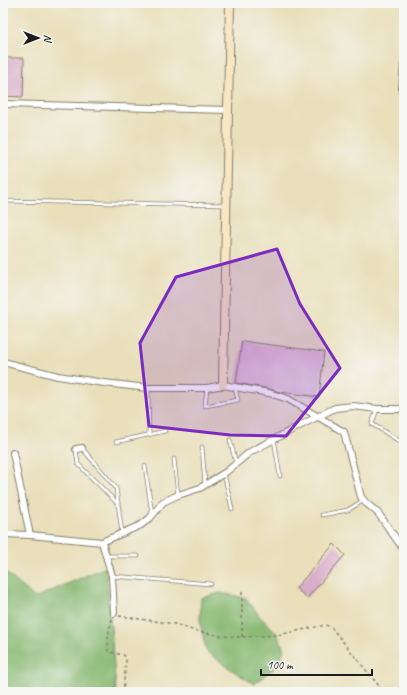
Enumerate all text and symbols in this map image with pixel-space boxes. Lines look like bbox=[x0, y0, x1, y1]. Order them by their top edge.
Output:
north arrow bbox=[18, 18, 58, 58]
text: N bbox=[41, 35, 55, 44]
scale bar bbox=[261, 651, 372, 677]
text: 100 m bbox=[267, 657, 294, 673]

